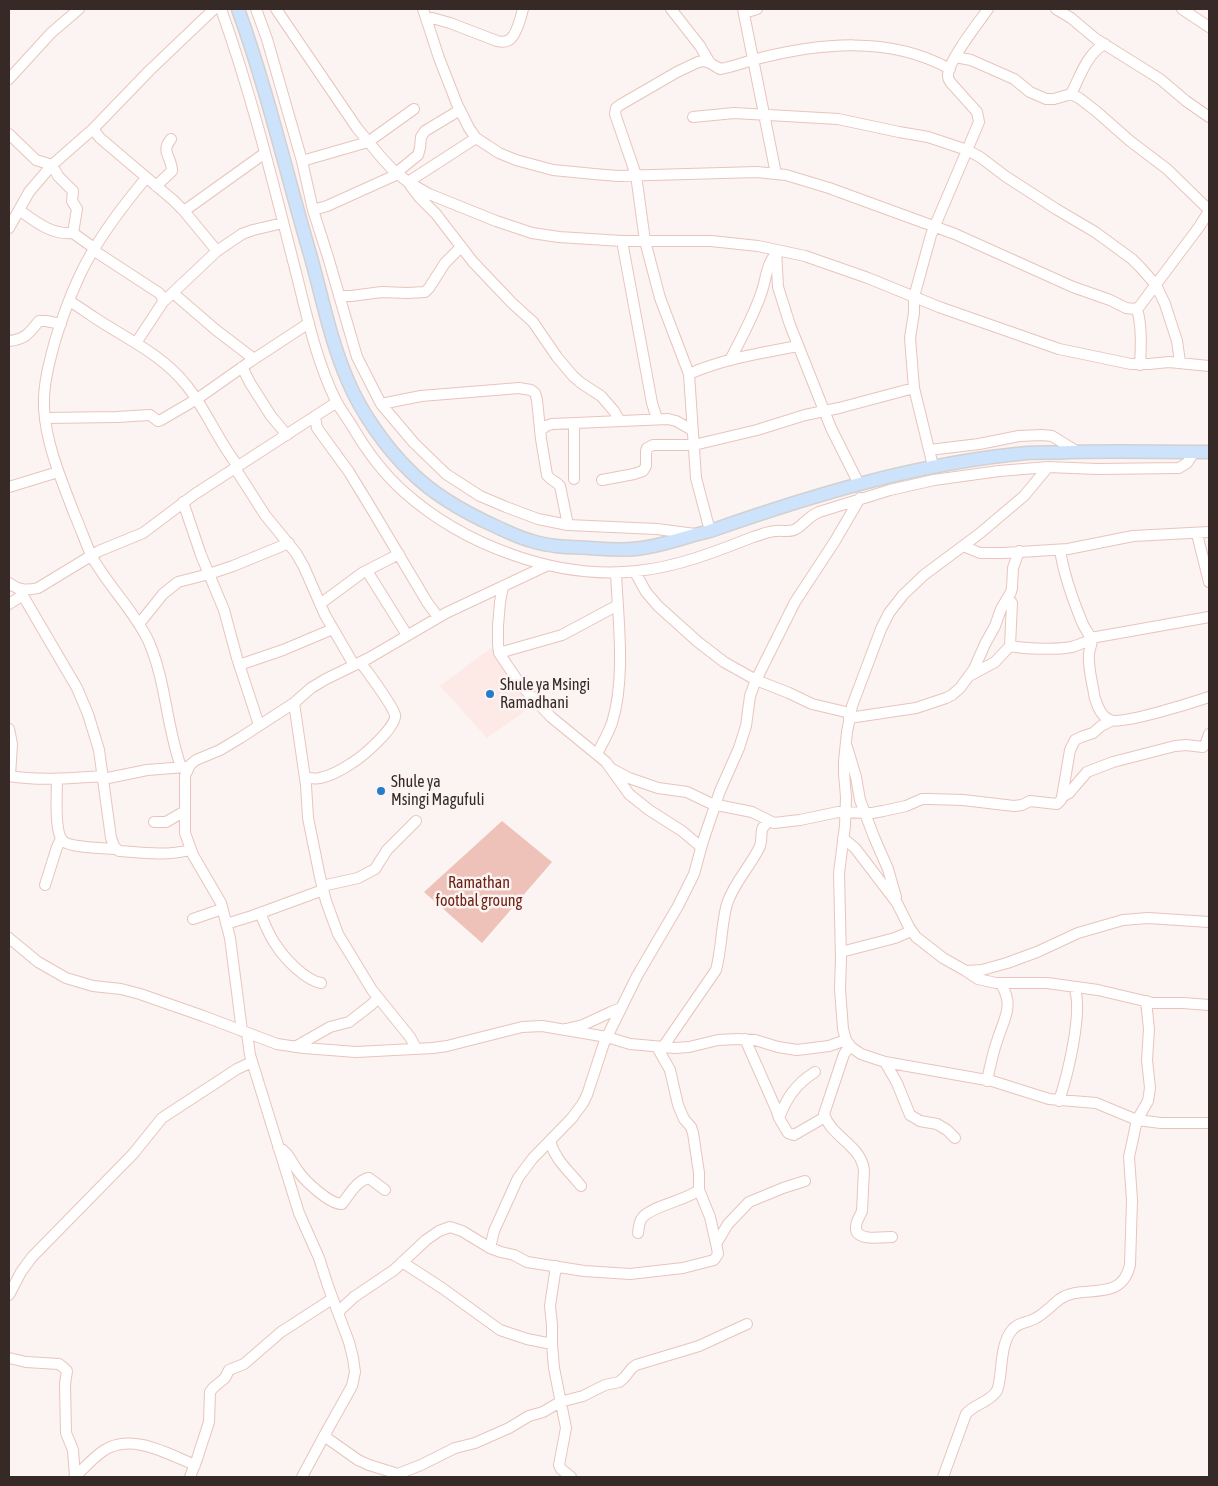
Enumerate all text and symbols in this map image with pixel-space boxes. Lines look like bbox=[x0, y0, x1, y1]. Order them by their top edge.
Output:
place label: Shule ya Msingi Ramadhani bbox=[500, 675, 590, 713]
marker: Shule ya Msingi Ramadhani bbox=[484, 688, 496, 700]
place label: Shule ya Msingi Magufuli bbox=[391, 772, 484, 810]
marker: Shule ya Msingi Magufuli bbox=[375, 785, 387, 797]
park label: Ramathan footbal groung bbox=[435, 873, 523, 911]

